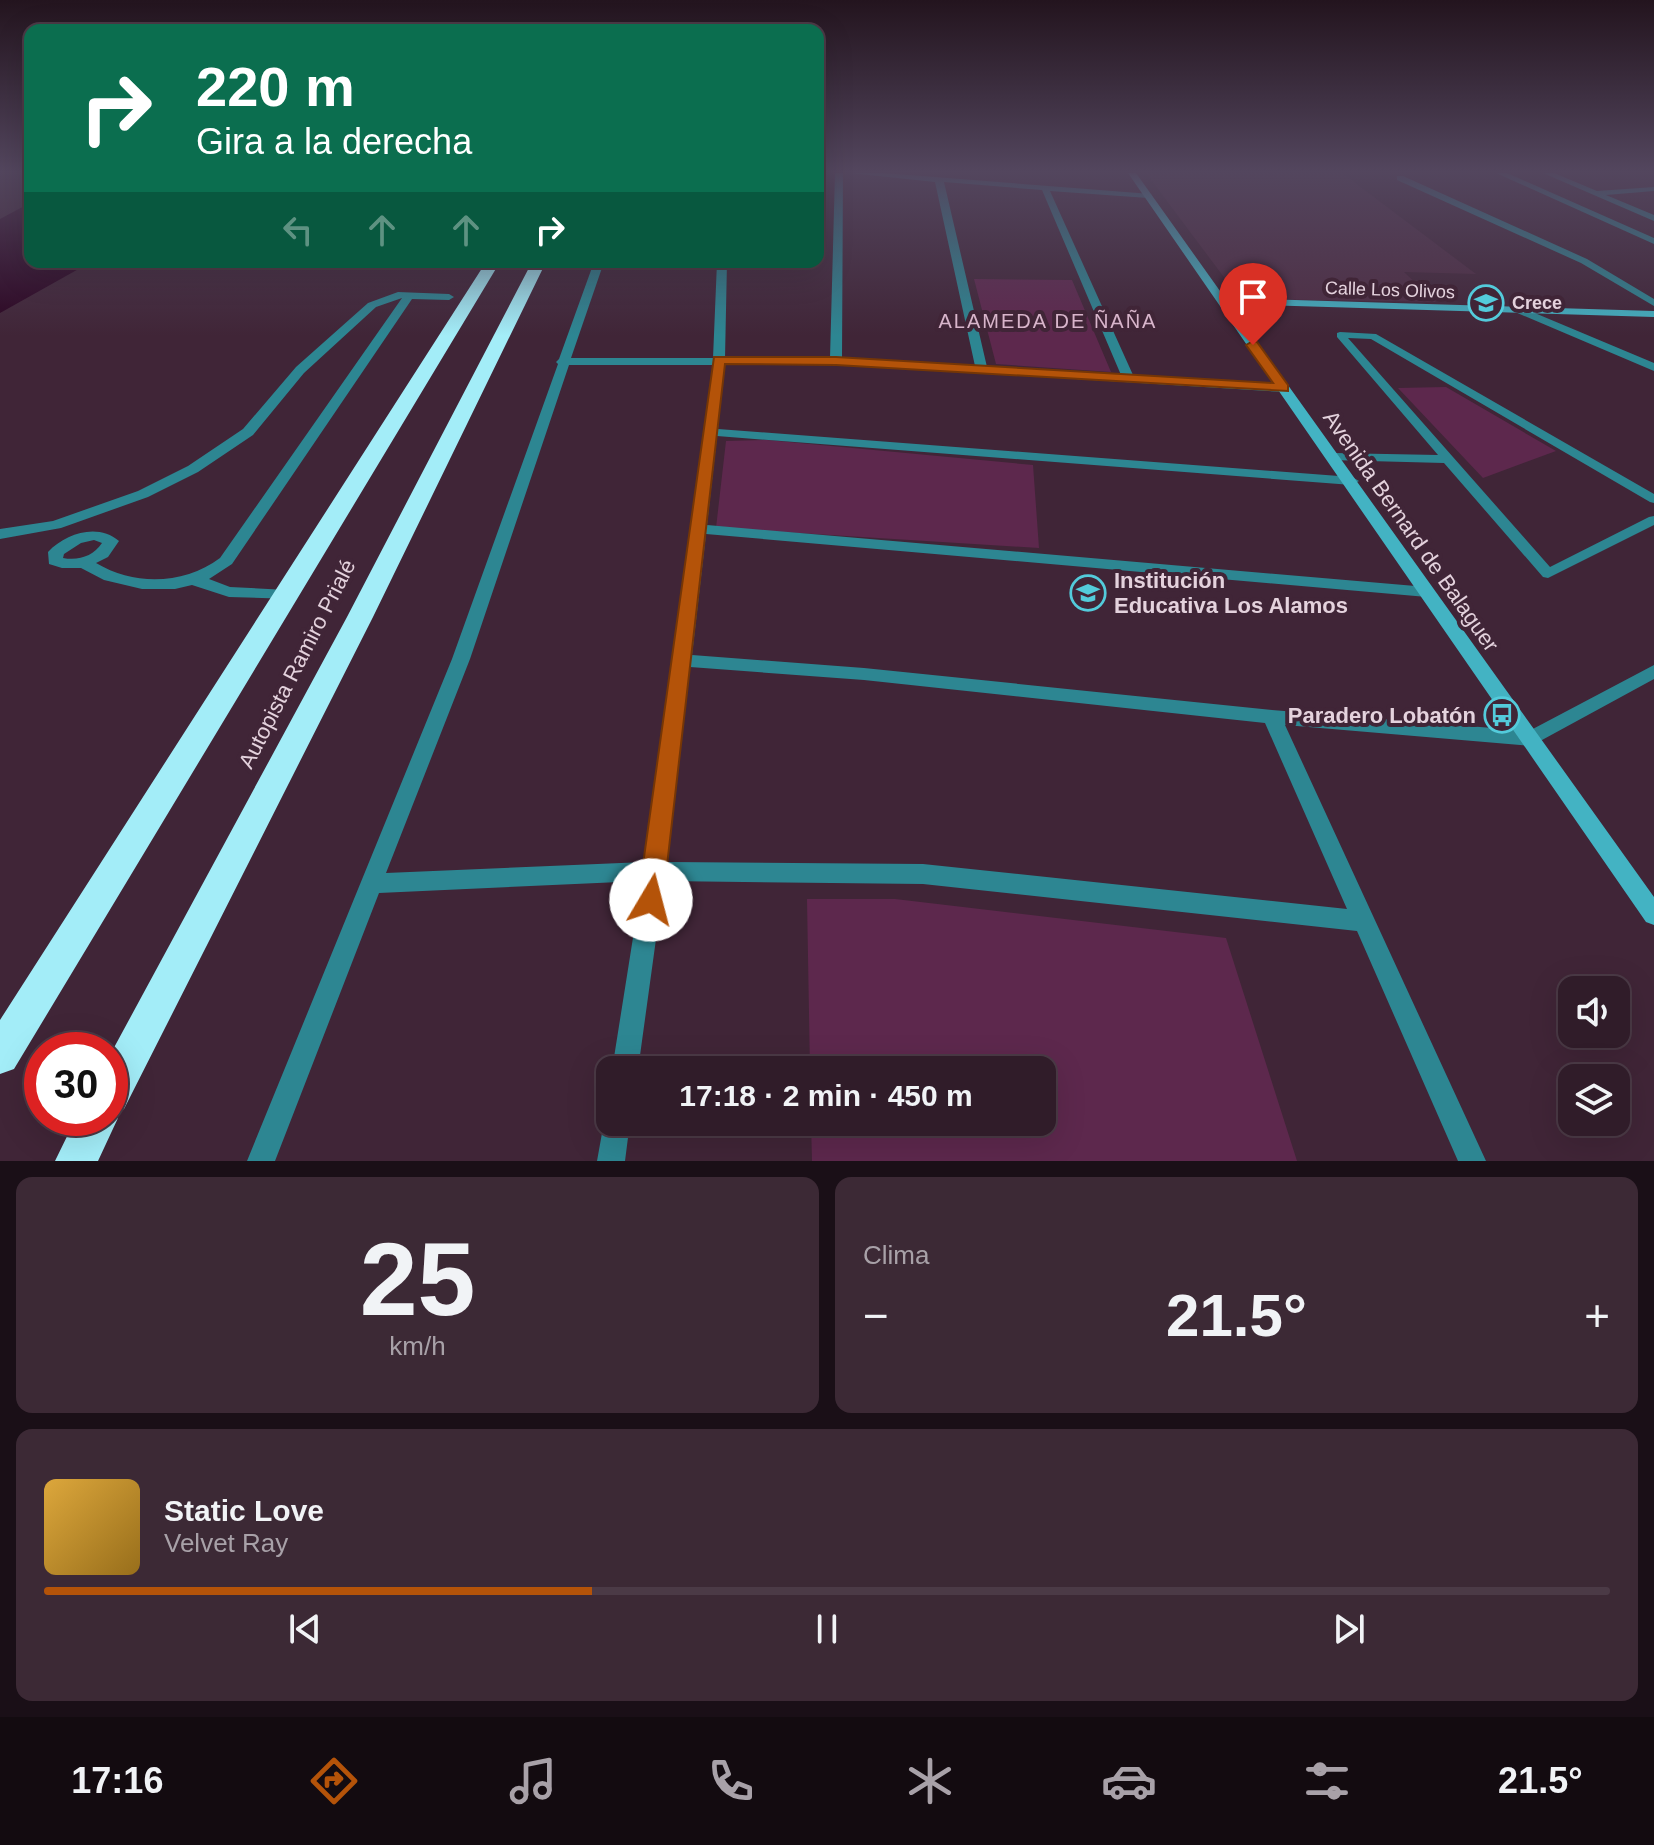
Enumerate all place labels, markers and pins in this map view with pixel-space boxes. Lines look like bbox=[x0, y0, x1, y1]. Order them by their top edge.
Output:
pin bbox=[1219, 263, 1287, 345]
school or university icon: Crece bbox=[1467, 284, 1505, 322]
place label: Crece bbox=[1512, 293, 1562, 313]
place label: Institución Educativa Los Alamos bbox=[1114, 568, 1348, 618]
school or university icon: Institución Educativa Los Alamos bbox=[1069, 574, 1107, 612]
bus stop icon: Paradero Lobatón bbox=[1483, 696, 1521, 734]
place label: Paradero Lobatón bbox=[1288, 703, 1476, 728]

